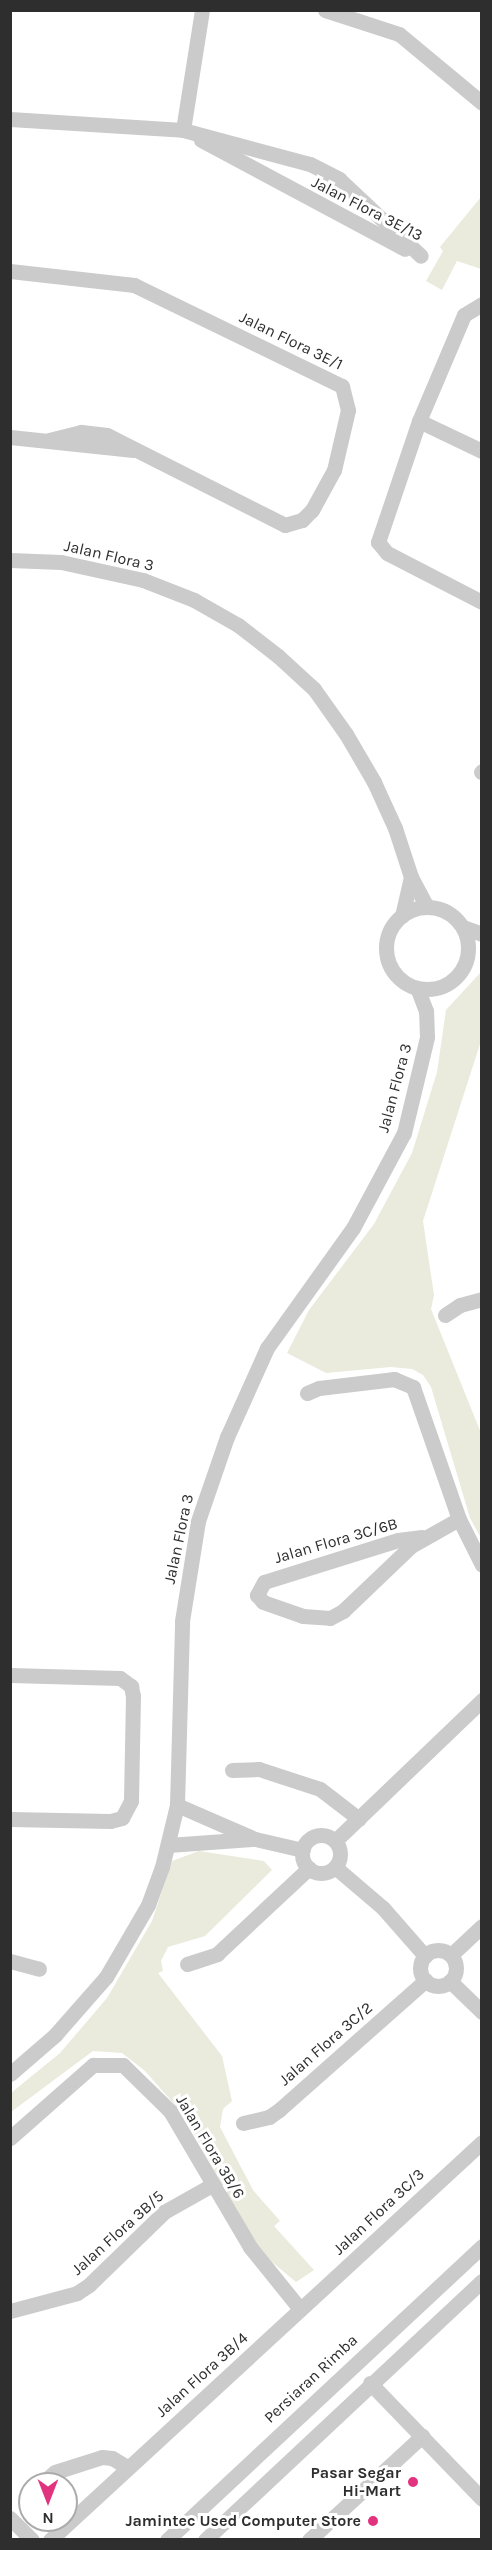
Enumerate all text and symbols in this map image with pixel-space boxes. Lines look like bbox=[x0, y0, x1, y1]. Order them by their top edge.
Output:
street label: Jalan Flora 3E/13 bbox=[308, 173, 426, 245]
street label: Jalan Flora 3E/1 bbox=[236, 308, 346, 374]
street label: Jalan Flora 3 bbox=[62, 536, 156, 576]
street label: Jalan Flora 3 bbox=[374, 1041, 416, 1135]
street label: Jalan Flora 3 bbox=[160, 1492, 198, 1586]
street label: Jalan Flora 3C/6B bbox=[272, 1514, 400, 1568]
street label: Jalan Flora 3C/2 bbox=[275, 1998, 377, 2090]
street label: Jalan Flora 3B/6 bbox=[172, 2092, 248, 2202]
street label: Jalan Flora 3C/3 bbox=[329, 2165, 429, 2259]
street label: Jalan Flora 3B/5 bbox=[68, 2187, 168, 2279]
street label: Jalan Flora 3B/4 bbox=[152, 2329, 252, 2421]
street label: Persiaran Rimba bbox=[260, 2331, 362, 2427]
place label: Pasar Segar Hi-Mart bbox=[311, 2463, 401, 2501]
north arrow bbox=[18, 2472, 78, 2532]
marker: Pasar Segar Hi-Mart bbox=[406, 2475, 420, 2489]
text: N bbox=[42, 2509, 54, 2528]
place label: Jamintec Used Computer Store bbox=[125, 2511, 361, 2531]
marker: Jamintec Used Computer Store bbox=[366, 2514, 380, 2528]

